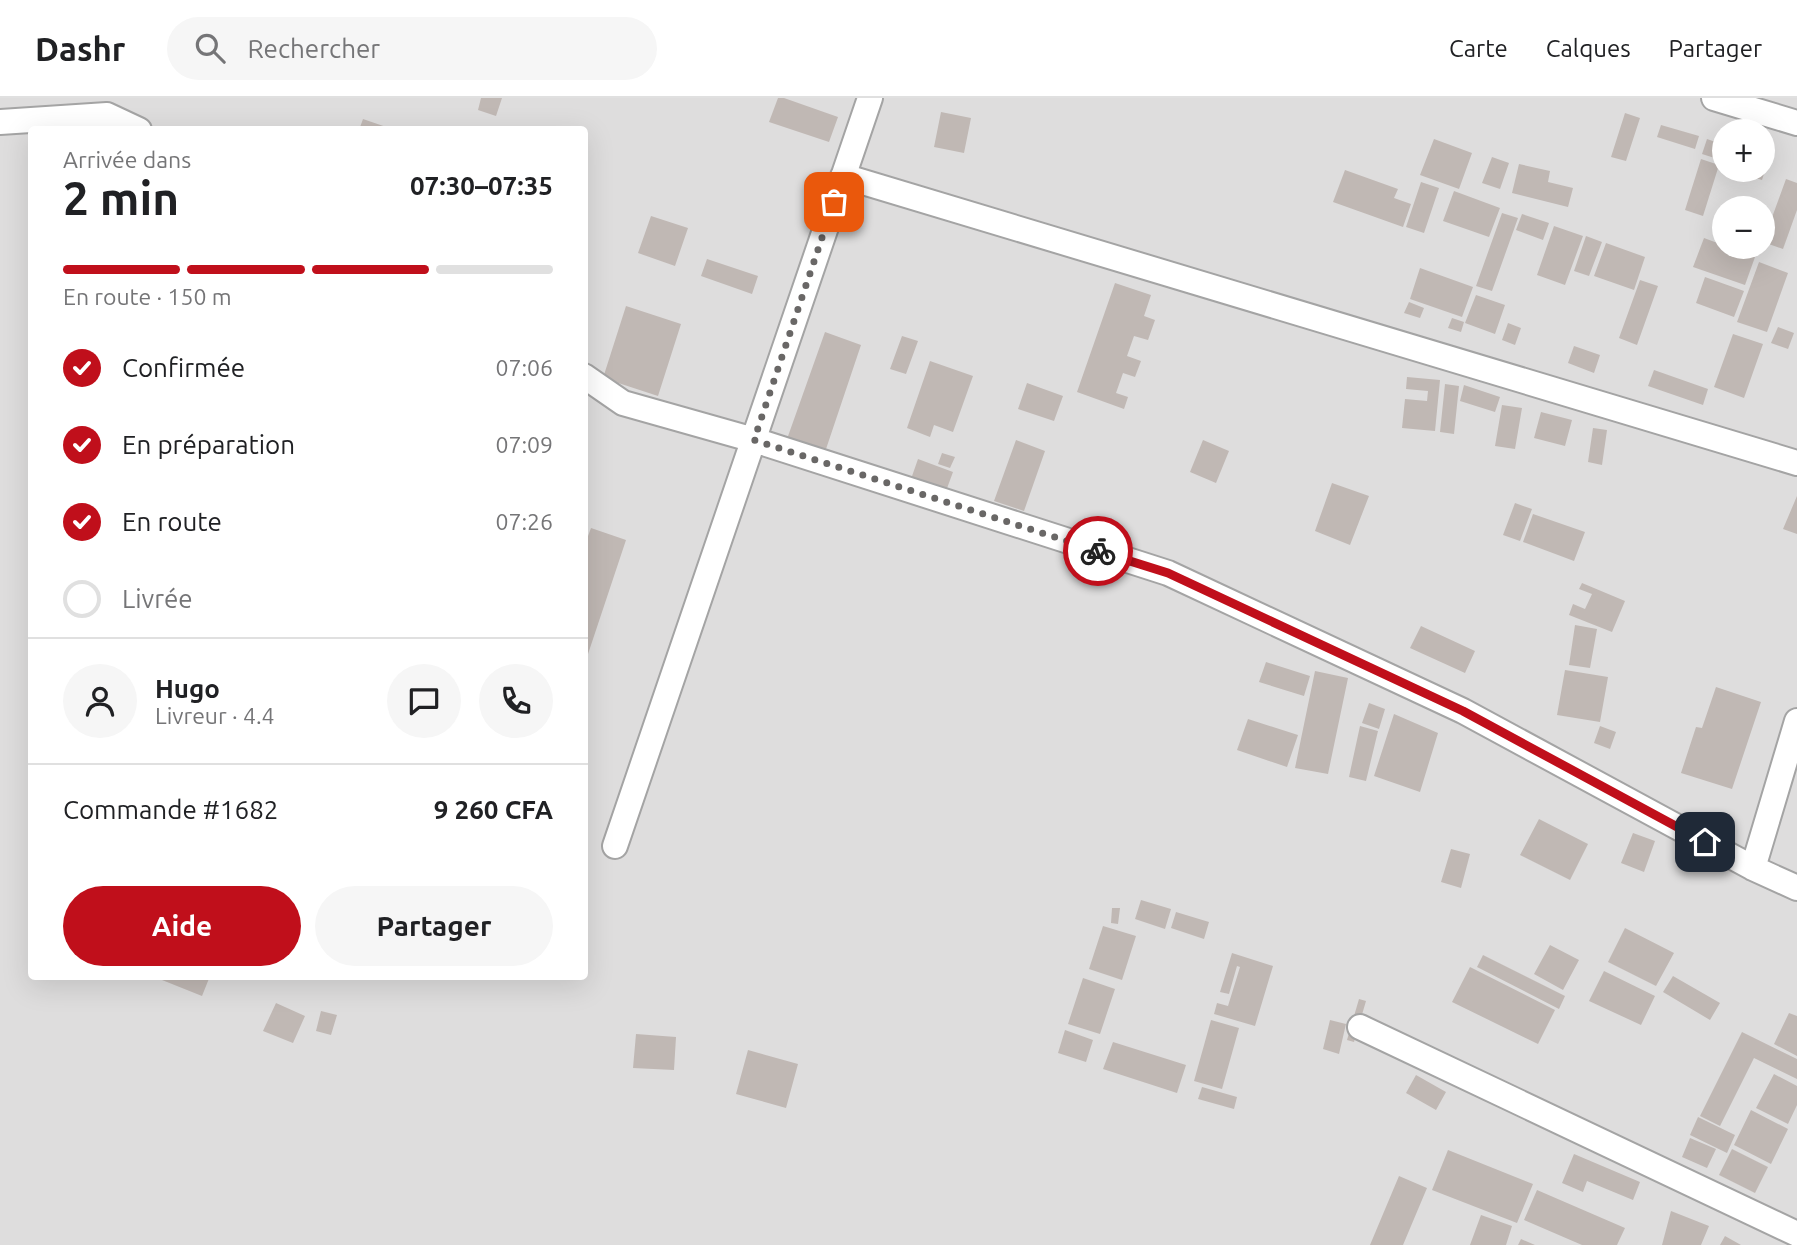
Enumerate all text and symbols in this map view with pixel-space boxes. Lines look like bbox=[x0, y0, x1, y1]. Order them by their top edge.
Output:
search box bbox=[167, 17, 657, 80]
icon: search bbox=[191, 29, 229, 67]
text: Dashr bbox=[35, 30, 125, 67]
text: Rechercher bbox=[247, 34, 380, 63]
text: Carte bbox=[1449, 35, 1508, 62]
text: Calques bbox=[1546, 35, 1631, 62]
text: Partager bbox=[1669, 35, 1762, 62]
map controls bbox=[1712, 119, 1775, 259]
button: + bbox=[1712, 119, 1775, 182]
text: Arrivée dans bbox=[63, 147, 191, 172]
text: 07:30–07:35 bbox=[410, 171, 553, 200]
text: 2 min bbox=[63, 172, 179, 224]
pin bbox=[804, 172, 864, 232]
icon: bag bbox=[815, 183, 853, 221]
button: − bbox=[1712, 196, 1775, 259]
text: En route · 150 m bbox=[63, 284, 232, 309]
icon: check bbox=[63, 349, 101, 387]
text: Confirmée bbox=[122, 353, 245, 382]
text: 07:06 bbox=[495, 355, 553, 380]
icon: check bbox=[63, 426, 101, 464]
text: En préparation bbox=[122, 430, 295, 459]
text: 07:09 bbox=[495, 432, 553, 457]
icon: check bbox=[63, 503, 101, 541]
text: En route bbox=[122, 507, 222, 536]
text: 07:26 bbox=[495, 509, 553, 534]
courier bbox=[1063, 516, 1133, 586]
icon: bike bbox=[1079, 532, 1117, 570]
text: Livrée bbox=[122, 584, 193, 613]
button: person bbox=[63, 664, 137, 738]
button: chat bbox=[387, 664, 461, 738]
button: phone bbox=[479, 664, 553, 738]
text: Hugo bbox=[155, 674, 220, 703]
text: Livreur · 4.4 bbox=[155, 703, 275, 728]
text: Commande #1682 bbox=[63, 795, 279, 824]
text: 9 260 CFA bbox=[434, 795, 553, 824]
pin bbox=[1675, 812, 1735, 872]
icon: home bbox=[1686, 823, 1724, 861]
button: Aide bbox=[63, 886, 301, 966]
button: Partager bbox=[315, 886, 553, 966]

